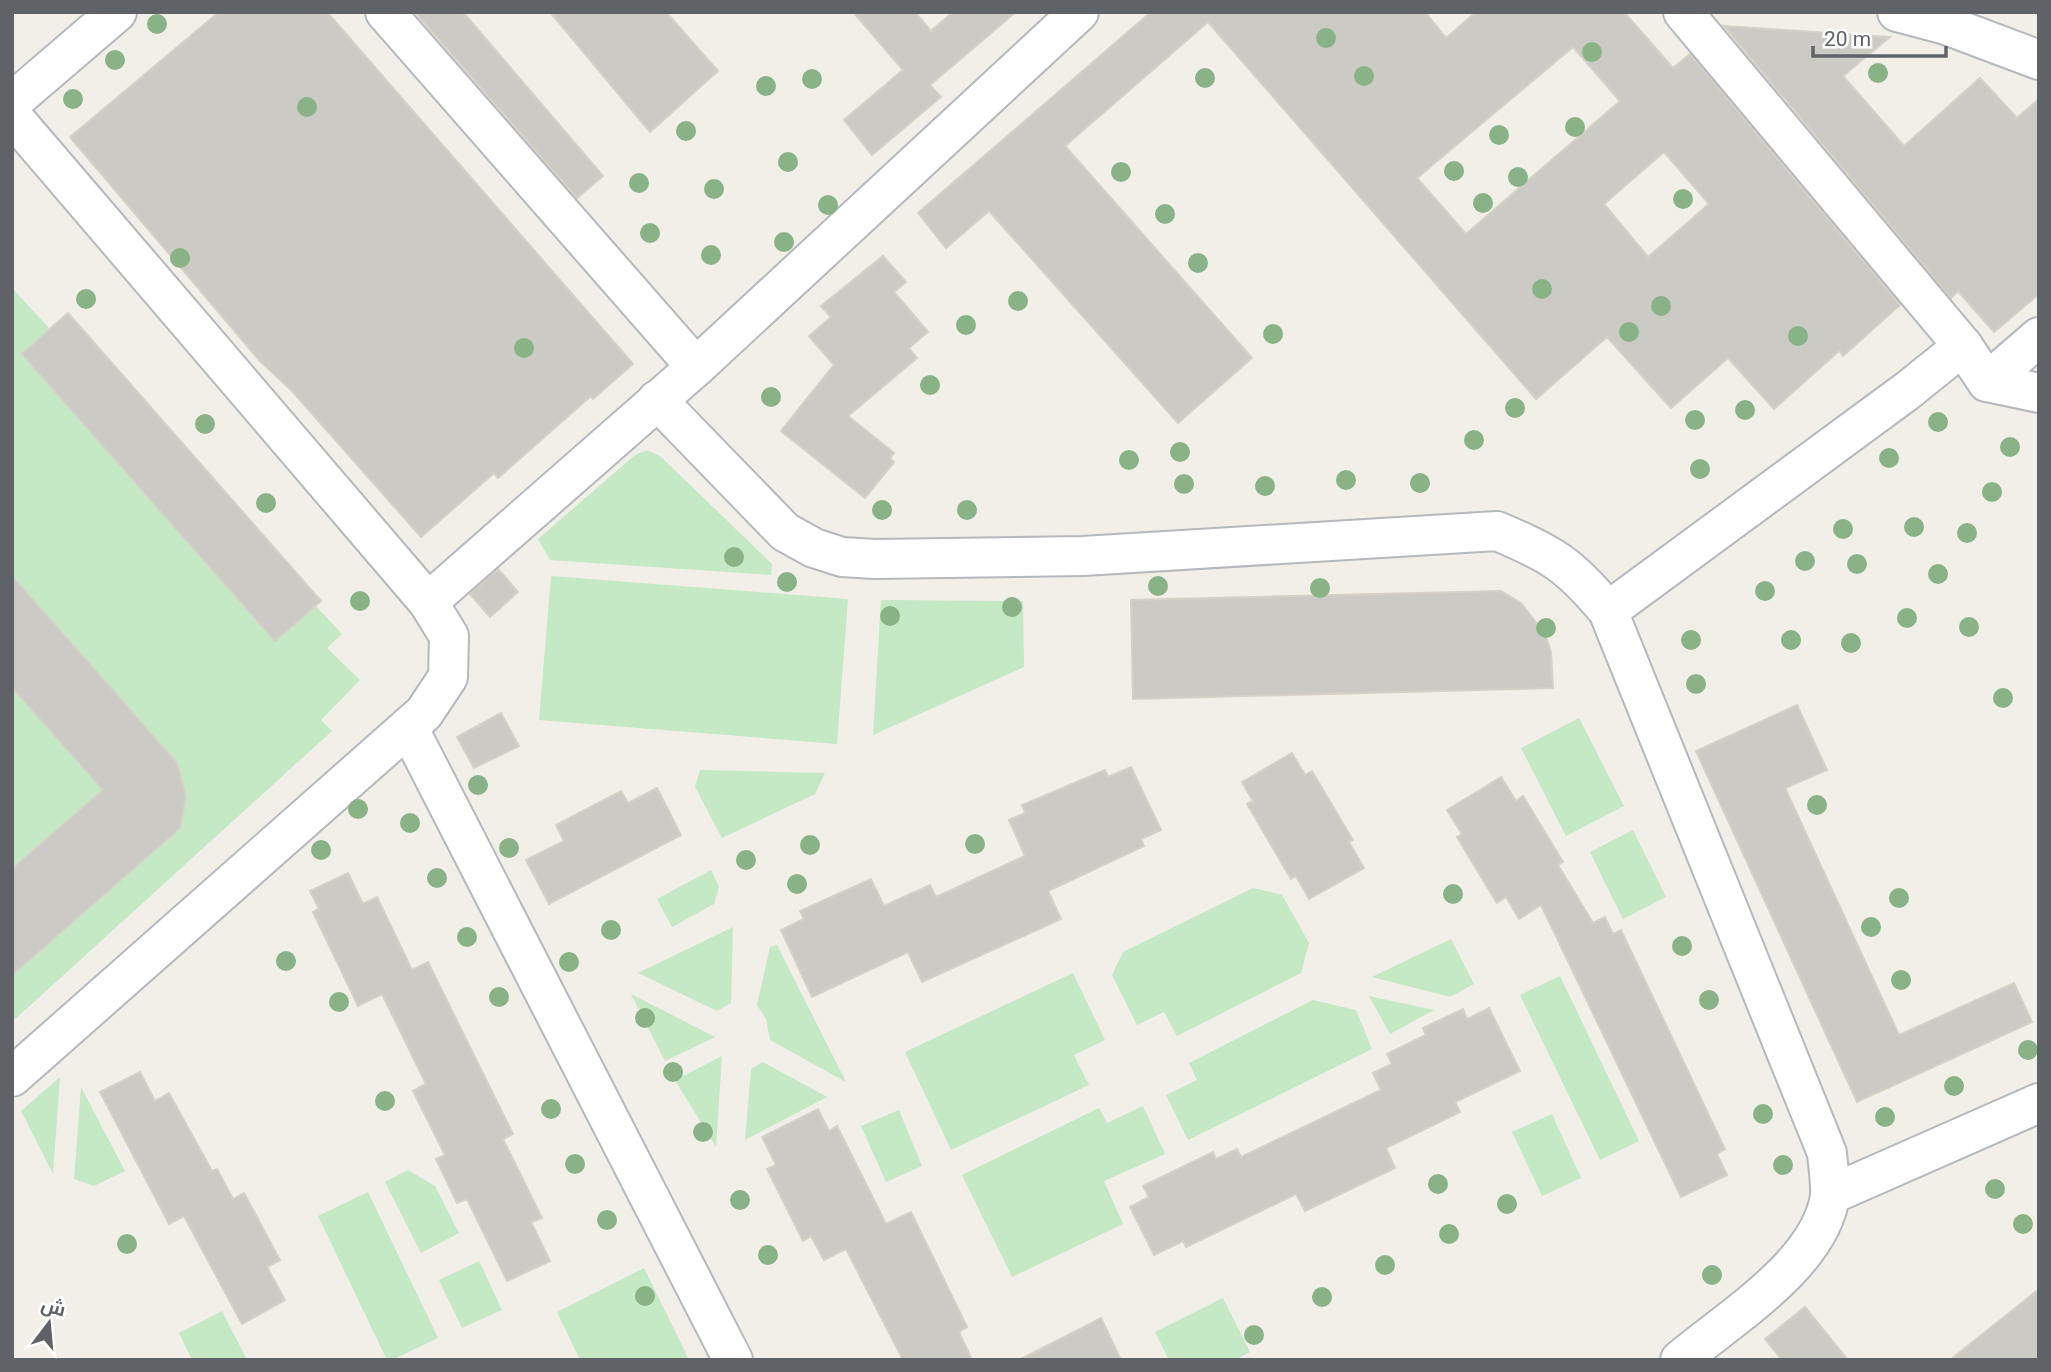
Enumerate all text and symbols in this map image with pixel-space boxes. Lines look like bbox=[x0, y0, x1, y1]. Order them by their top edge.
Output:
scale bar bbox=[1813, 14, 1946, 58]
text: 20 m bbox=[1824, 27, 1871, 51]
north arrow bbox=[14, 1288, 84, 1358]
text: ش bbox=[39, 1293, 68, 1322]

